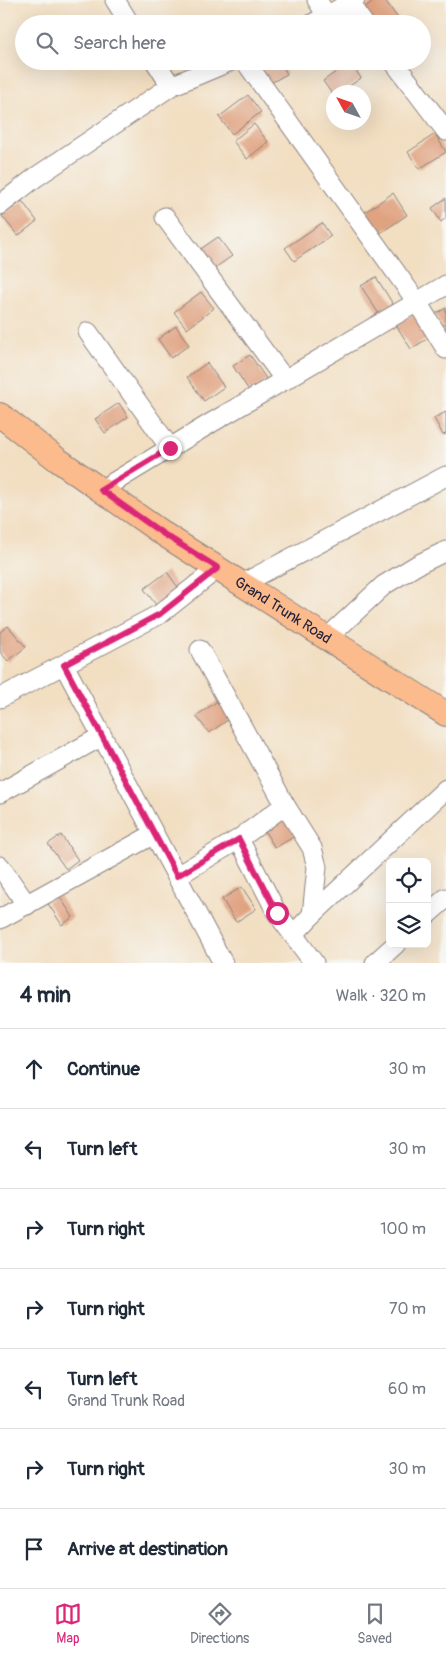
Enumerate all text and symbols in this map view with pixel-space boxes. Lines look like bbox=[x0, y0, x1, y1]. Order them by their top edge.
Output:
search box bbox=[15, 15, 431, 70]
icon: search bbox=[33, 29, 61, 57]
text: Search here bbox=[73, 31, 166, 55]
north arrow bbox=[326, 85, 371, 130]
route end bbox=[159, 437, 182, 460]
street label: Grand Trunk Road bbox=[231, 572, 335, 648]
map controls bbox=[386, 858, 431, 948]
button: locate bbox=[386, 858, 431, 903]
route start bbox=[266, 902, 289, 925]
button: layers bbox=[386, 903, 431, 948]
text: 4 min bbox=[20, 982, 71, 1009]
text: Walk · 320 m bbox=[336, 986, 426, 1006]
icon: ahead bbox=[20, 1055, 48, 1083]
text: Continue bbox=[67, 1057, 140, 1081]
text: 30 m bbox=[388, 1059, 426, 1079]
icon: left bbox=[20, 1135, 48, 1163]
text: Turn left bbox=[67, 1137, 137, 1161]
text: 30 m bbox=[388, 1139, 426, 1159]
icon: right bbox=[20, 1215, 48, 1243]
text: Turn right bbox=[67, 1217, 145, 1241]
text: 100 m bbox=[380, 1219, 426, 1239]
icon: right bbox=[20, 1295, 48, 1323]
text: Turn right bbox=[67, 1297, 145, 1321]
text: 70 m bbox=[389, 1299, 426, 1319]
text: Turn left bbox=[67, 1367, 137, 1391]
icon: left bbox=[20, 1375, 48, 1403]
text: 60 m bbox=[388, 1379, 426, 1399]
text: Grand Trunk Road bbox=[67, 1391, 185, 1411]
icon: right bbox=[20, 1455, 48, 1483]
text: Turn right bbox=[67, 1457, 145, 1481]
text: 30 m bbox=[388, 1459, 426, 1479]
icon: arrive bbox=[20, 1535, 48, 1563]
text: Arrive at destination bbox=[67, 1537, 228, 1561]
tab: Map bbox=[54, 1600, 82, 1647]
tab: Directions bbox=[190, 1600, 249, 1647]
tab: Saved bbox=[357, 1600, 392, 1647]

